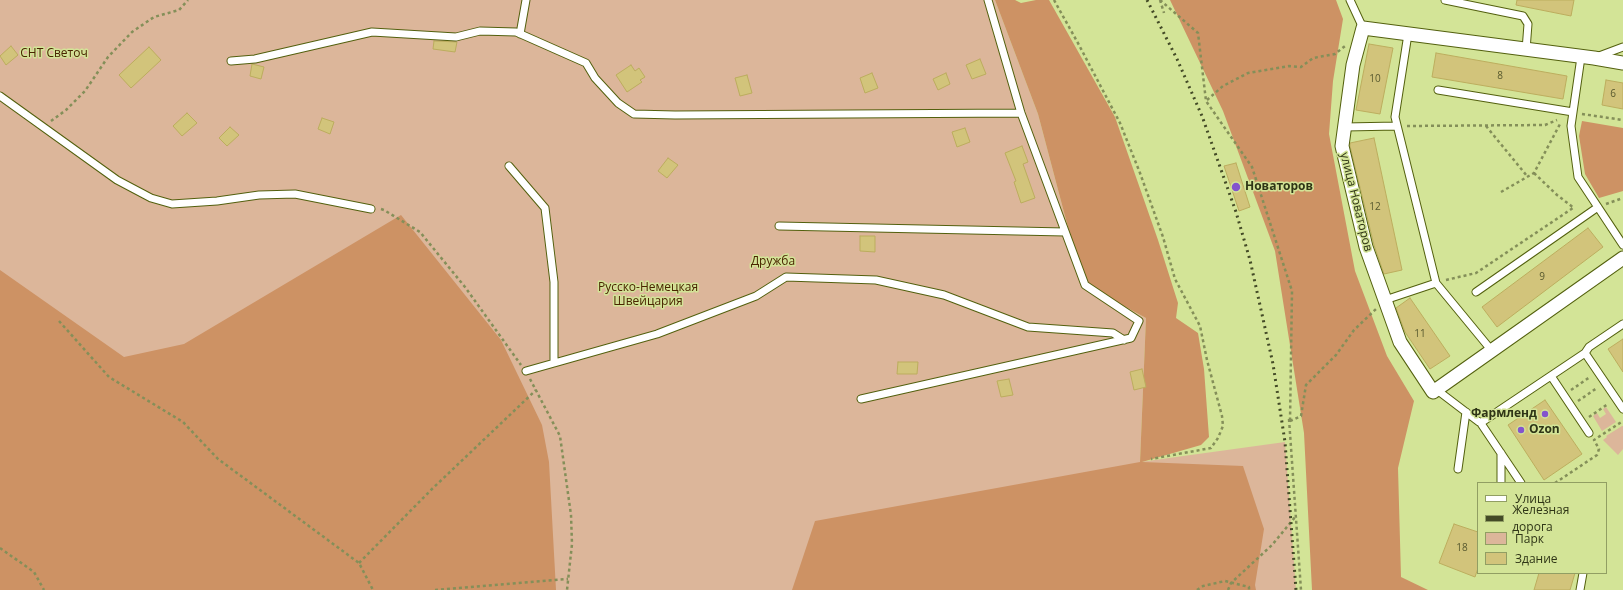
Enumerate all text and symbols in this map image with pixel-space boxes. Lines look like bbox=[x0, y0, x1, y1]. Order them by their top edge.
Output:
park label: СНТ Светоч bbox=[20, 47, 88, 61]
house number: 8 bbox=[1497, 70, 1503, 82]
house number: 10 bbox=[1369, 73, 1381, 85]
house number: 6 bbox=[1610, 88, 1616, 100]
street label: улица Новаторов bbox=[1337, 151, 1375, 253]
place label: Новаторов bbox=[1245, 180, 1313, 194]
marker: Новаторов bbox=[1230, 181, 1242, 193]
house number: 12 bbox=[1369, 201, 1381, 213]
park label: Дружба bbox=[751, 255, 795, 269]
house number: 9 bbox=[1539, 271, 1545, 283]
park label: Русско-Немецкая Швейцария bbox=[598, 281, 698, 309]
house number: 11 bbox=[1414, 328, 1426, 340]
place label: Фармленд bbox=[1471, 407, 1537, 421]
marker: Фармленд bbox=[1540, 409, 1550, 419]
place label: Ozon bbox=[1529, 423, 1560, 437]
marker: Ozon bbox=[1516, 425, 1526, 435]
legend bbox=[1477, 482, 1607, 574]
text: Улица bbox=[1515, 490, 1551, 507]
text: Железная дорога bbox=[1512, 501, 1569, 535]
text: Парк bbox=[1515, 530, 1544, 547]
house number: 18 bbox=[1456, 542, 1468, 554]
text: Здание bbox=[1515, 550, 1558, 567]

